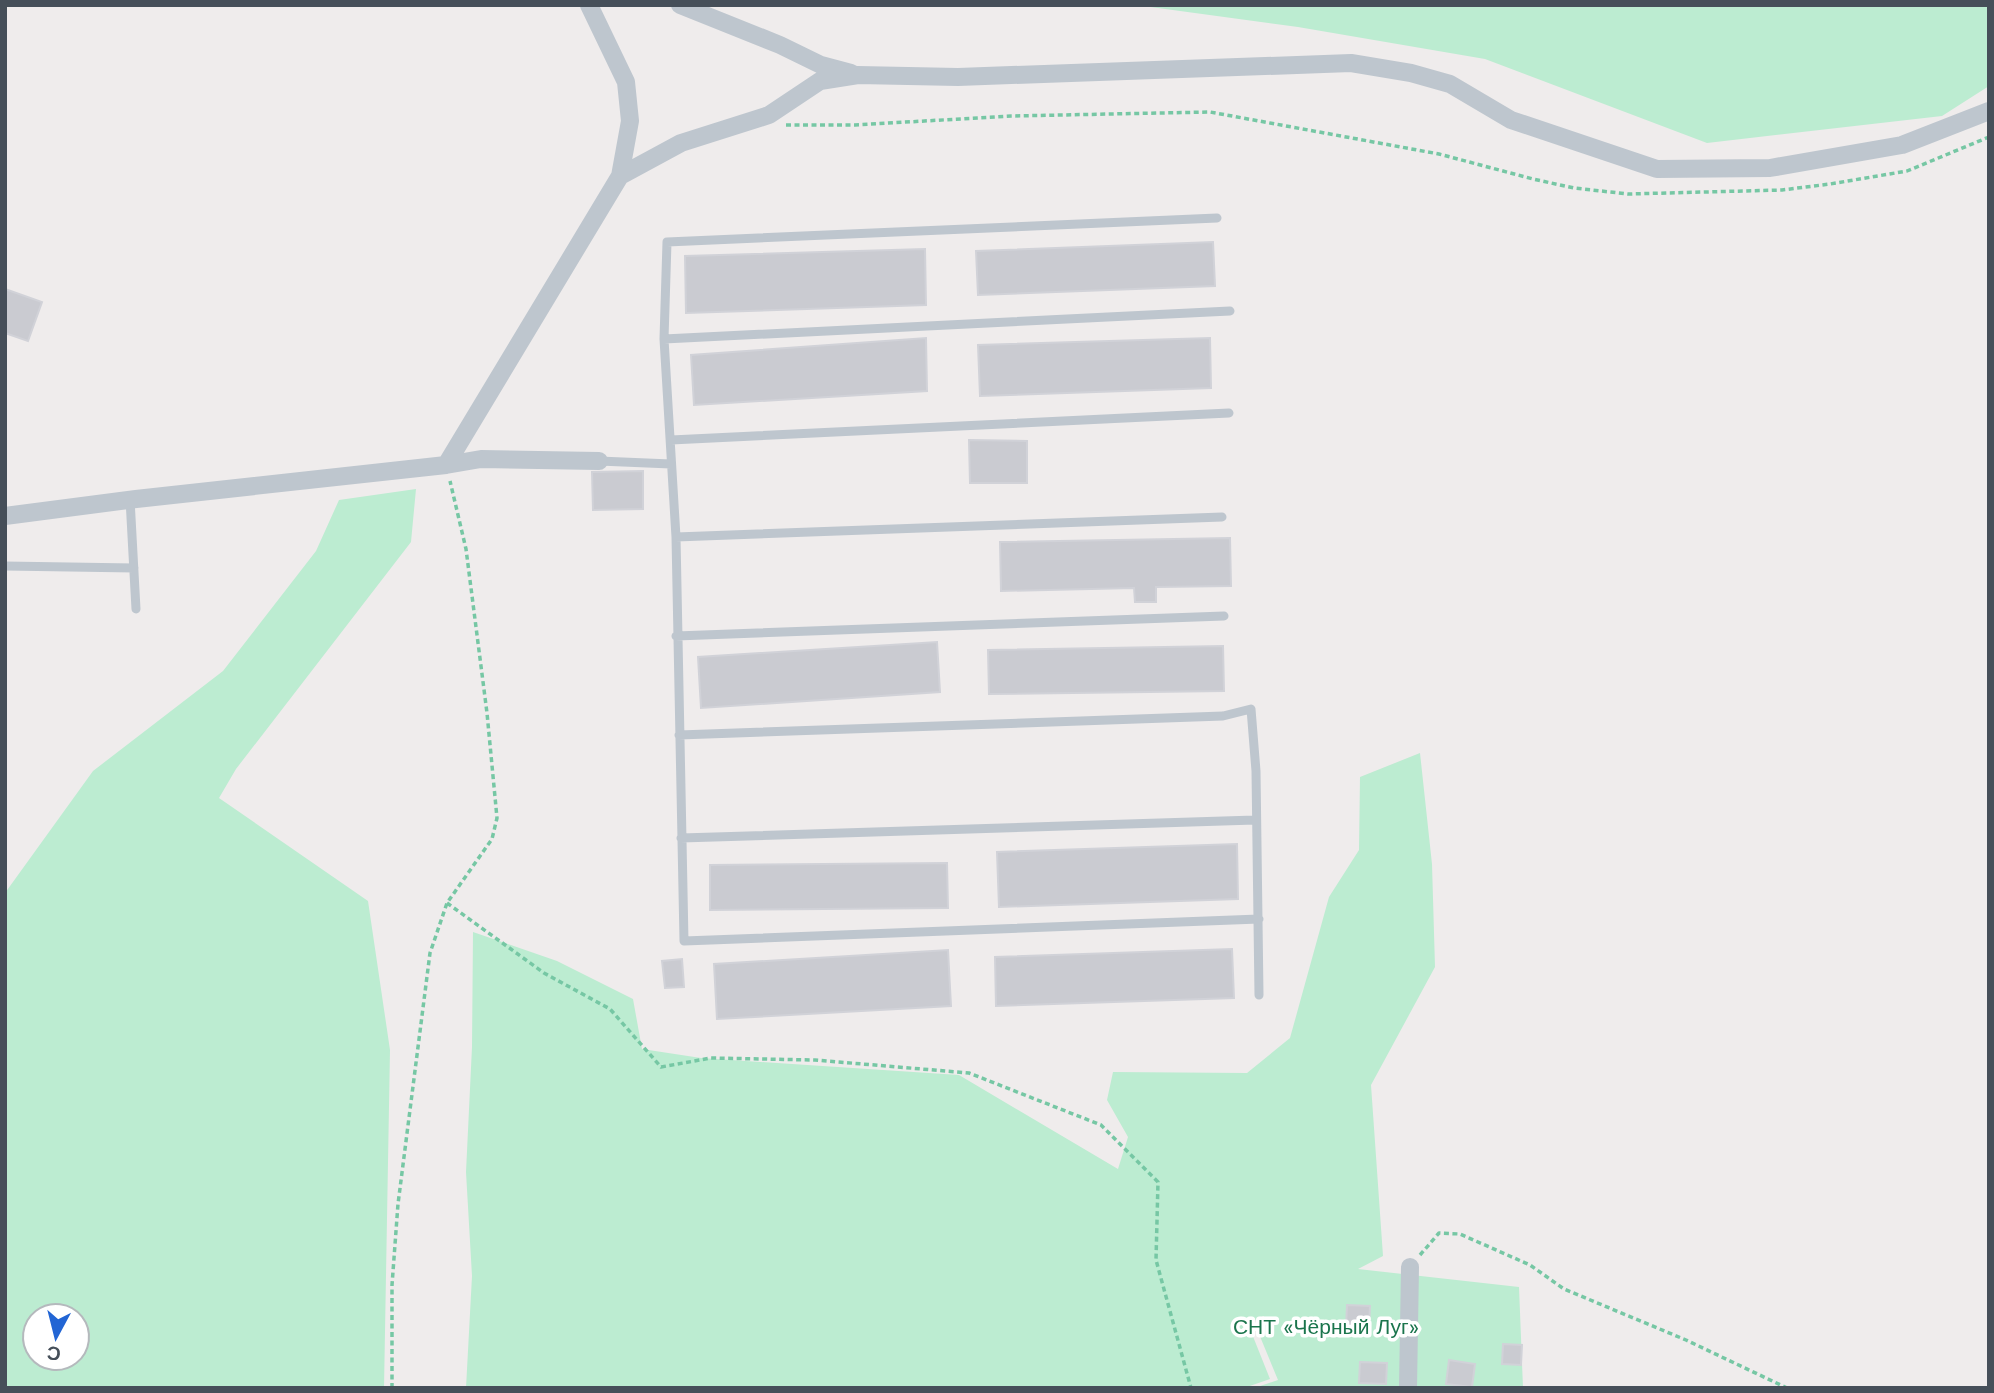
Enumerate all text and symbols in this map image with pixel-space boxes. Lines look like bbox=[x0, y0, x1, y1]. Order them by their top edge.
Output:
north arrow bbox=[21, 1302, 91, 1372]
park label: СНТ «Чёрный Луг» bbox=[1233, 1314, 1419, 1339]
text: С bbox=[46, 1341, 62, 1366]

